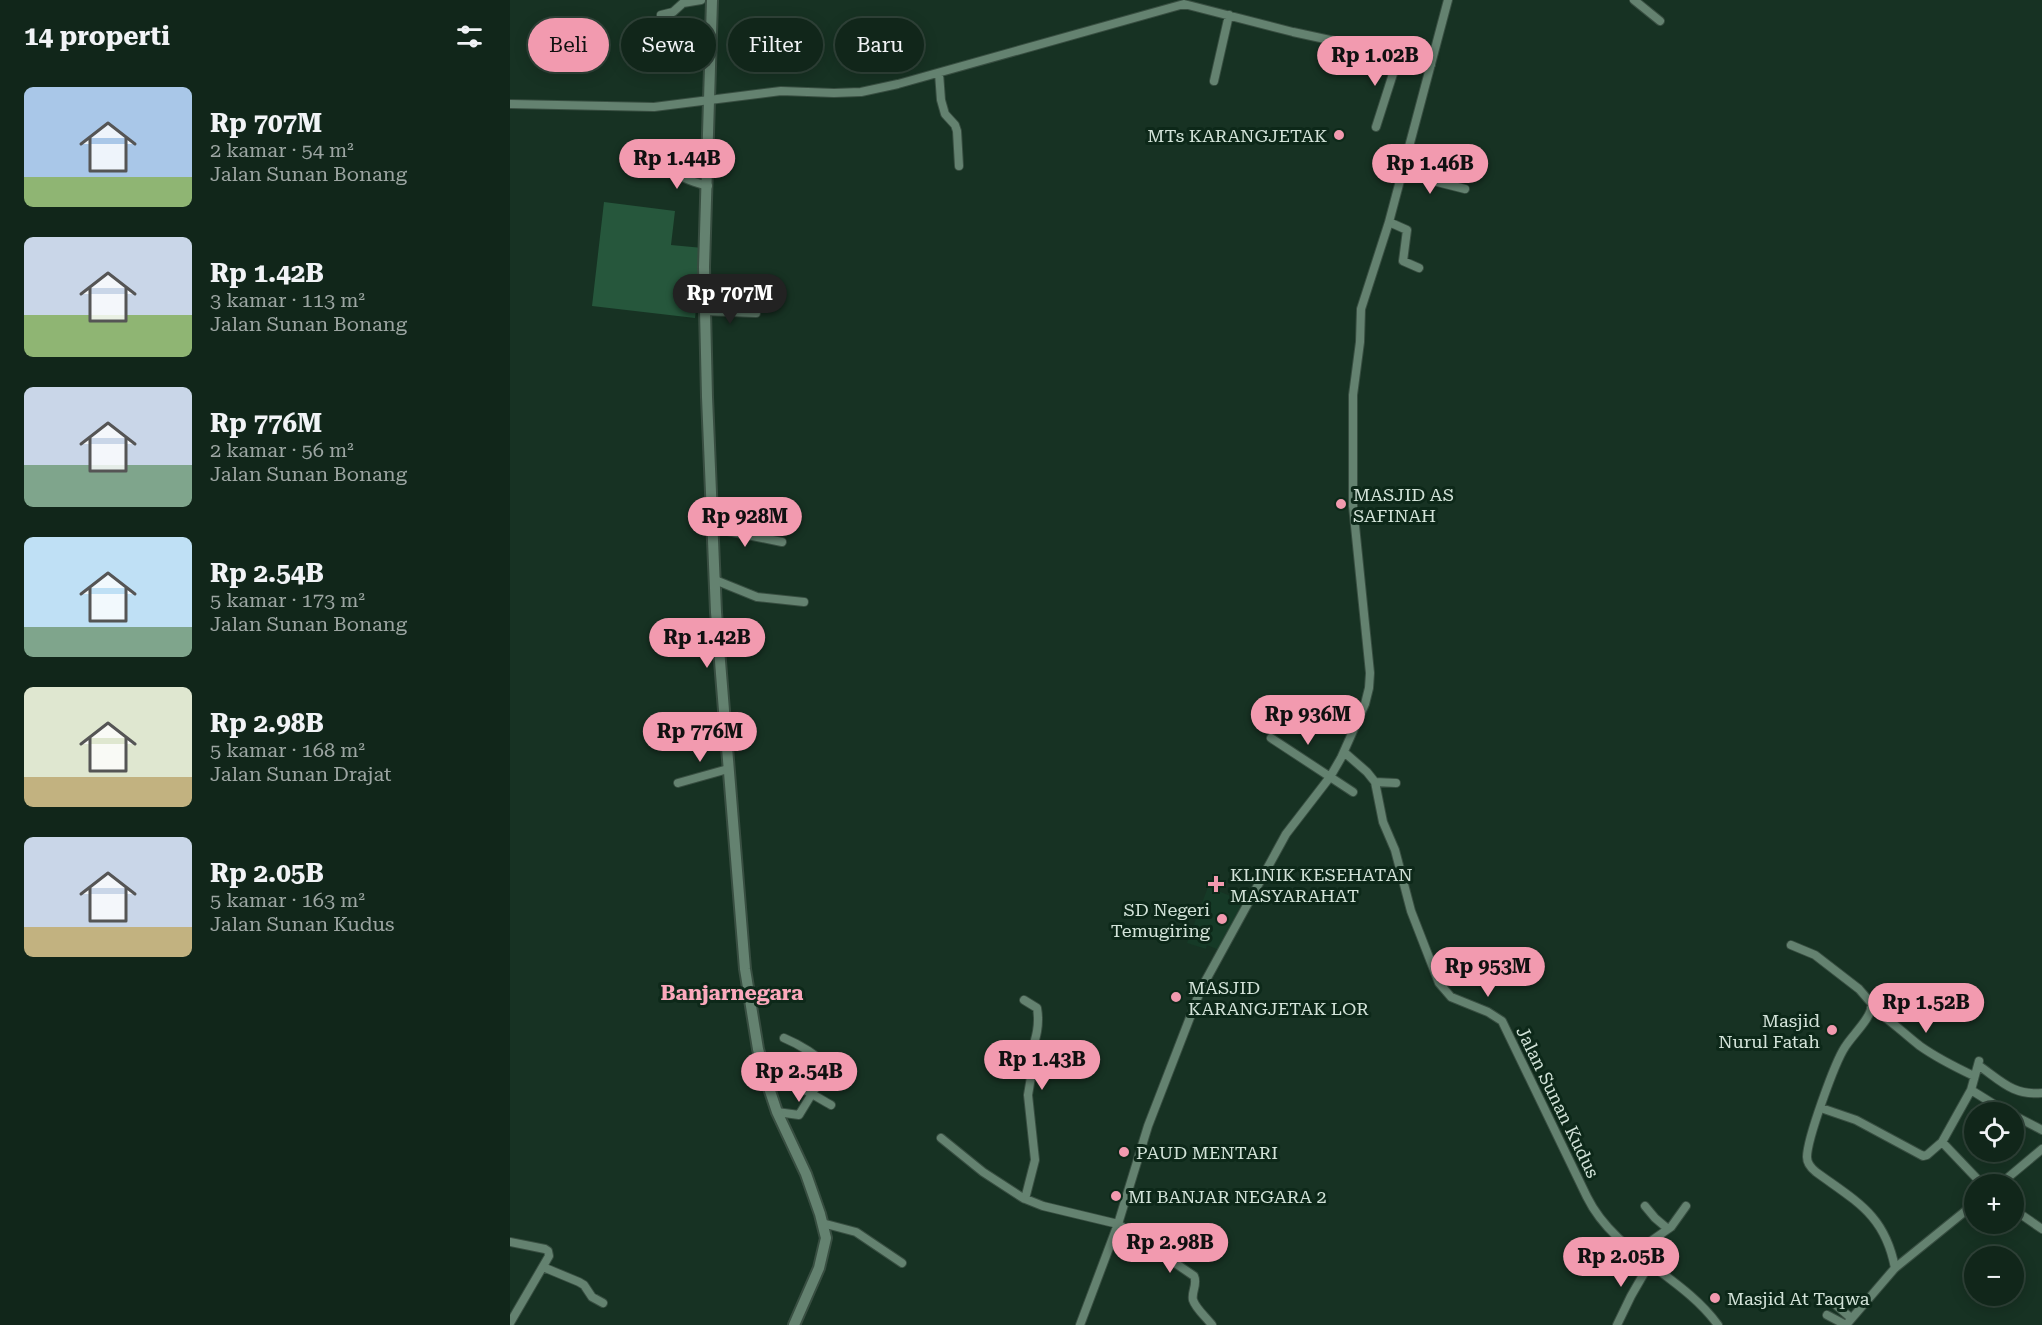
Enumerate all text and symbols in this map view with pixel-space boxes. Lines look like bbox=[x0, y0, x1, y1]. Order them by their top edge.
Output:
chip: Beli bbox=[528, 18, 609, 72]
chip: Sewa bbox=[621, 18, 716, 72]
chip: Filter bbox=[728, 18, 823, 72]
chip: Baru bbox=[835, 18, 924, 72]
icon: filters bbox=[453, 20, 486, 53]
text: 14 properti bbox=[24, 21, 170, 51]
pin: Rp 1.02B bbox=[1313, 36, 1437, 87]
text: Rp 1.02B bbox=[1331, 43, 1419, 67]
text: Rp 707M bbox=[210, 108, 322, 138]
icon: home bbox=[72, 111, 144, 183]
place label: MTs KARANGJETAK bbox=[1147, 125, 1327, 146]
marker: MTs KARANGJETAK bbox=[1332, 128, 1346, 142]
text: 2 kamar · 54 m² bbox=[210, 138, 354, 162]
pin: Rp 1.44B bbox=[615, 139, 739, 190]
pin: Rp 1.46B bbox=[1368, 144, 1492, 195]
text: Rp 1.44B bbox=[633, 146, 721, 170]
text: Rp 1.46B bbox=[1386, 151, 1474, 175]
text: Jalan Sunan Bonang bbox=[210, 162, 407, 186]
text: Rp 1.42B bbox=[210, 258, 324, 288]
icon: home bbox=[72, 261, 144, 333]
pin: Rp 707M bbox=[675, 274, 785, 325]
text: Rp 707M bbox=[687, 281, 773, 305]
text: 3 kamar · 113 m² bbox=[210, 288, 365, 312]
text: Jalan Sunan Bonang bbox=[210, 312, 407, 336]
text: Rp 776M bbox=[210, 408, 322, 438]
icon: home bbox=[72, 411, 144, 483]
text: 2 kamar · 56 m² bbox=[210, 438, 354, 462]
text: Jalan Sunan Bonang bbox=[210, 462, 407, 486]
place label: MASJID AS SAFINAH bbox=[1353, 484, 1454, 526]
pin: Rp 928M bbox=[690, 497, 800, 548]
marker: MASJID AS SAFINAH bbox=[1334, 497, 1348, 511]
text: Rp 928M bbox=[702, 504, 788, 528]
text: Rp 2.54B bbox=[210, 558, 324, 588]
icon: home bbox=[72, 561, 144, 633]
text: 5 kamar · 173 m² bbox=[210, 588, 365, 612]
text: Jalan Sunan Bonang bbox=[210, 612, 407, 636]
pin: Rp 1.42B bbox=[645, 618, 769, 669]
text: Rp 1.42B bbox=[663, 625, 751, 649]
pin: Rp 936M bbox=[1253, 695, 1363, 746]
text: Rp 936M bbox=[1265, 702, 1351, 726]
text: Rp 2.98B bbox=[210, 708, 324, 738]
icon: home bbox=[72, 711, 144, 783]
pin: Rp 776M bbox=[645, 712, 755, 763]
text: Rp 776M bbox=[657, 719, 743, 743]
text: 5 kamar · 168 m² bbox=[210, 738, 365, 762]
text: Jalan Sunan Drajat bbox=[210, 762, 392, 786]
text: Rp 2.05B bbox=[210, 858, 324, 888]
icon: home bbox=[72, 861, 144, 933]
place label: KLINIK KESEHATAN MASYARAHAT bbox=[1230, 864, 1413, 906]
marker: KLINIK KESEHATAN MASYARAHAT bbox=[1207, 875, 1225, 893]
text: 5 kamar · 163 m² bbox=[210, 888, 365, 912]
place label: SD Negeri Temugiring bbox=[1111, 899, 1211, 941]
text: Jalan Sunan Kudus bbox=[210, 912, 395, 936]
marker: SD Negeri Temugiring bbox=[1215, 912, 1229, 926]
pin: Rp 953M bbox=[1433, 947, 1543, 998]
text: Rp 953M bbox=[1445, 954, 1531, 978]
place label: MASJID KARANGJETAK LOR bbox=[1188, 977, 1369, 1019]
district label: Banjarnegara bbox=[661, 981, 804, 1005]
pin: Rp 1.52B bbox=[1864, 983, 1988, 1034]
marker: MASJID KARANGJETAK LOR bbox=[1169, 990, 1183, 1004]
text: Rp 1.52B bbox=[1882, 990, 1970, 1014]
place label: Masjid Nurul Fatah bbox=[1718, 1010, 1820, 1052]
street label: Jalan Sunan Kudus bbox=[1512, 1023, 1604, 1181]
marker: Masjid Nurul Fatah bbox=[1825, 1023, 1839, 1037]
pin: Rp 1.43B bbox=[980, 1040, 1104, 1091]
text: Rp 1.43B bbox=[998, 1047, 1086, 1071]
pin: Rp 2.54B bbox=[737, 1052, 861, 1103]
text: Rp 2.54B bbox=[755, 1059, 843, 1083]
map controls bbox=[1964, 1102, 2024, 1306]
button: locate bbox=[1964, 1102, 2024, 1162]
place label: PAUD MENTARI bbox=[1136, 1142, 1278, 1163]
marker: PAUD MENTARI bbox=[1117, 1145, 1131, 1159]
button: + bbox=[1964, 1174, 2024, 1234]
place label: MI BANJAR NEGARA 2 bbox=[1128, 1186, 1327, 1207]
marker: MI BANJAR NEGARA 2 bbox=[1109, 1189, 1123, 1203]
pin: Rp 2.98B bbox=[1108, 1223, 1232, 1274]
text: Rp 2.98B bbox=[1126, 1230, 1214, 1254]
pin: Rp 2.05B bbox=[1559, 1237, 1683, 1288]
text: Rp 2.05B bbox=[1577, 1244, 1665, 1268]
button: − bbox=[1964, 1246, 2024, 1306]
place label: Masjid At Taqwa bbox=[1727, 1288, 1870, 1309]
marker: Masjid At Taqwa bbox=[1708, 1291, 1722, 1305]

